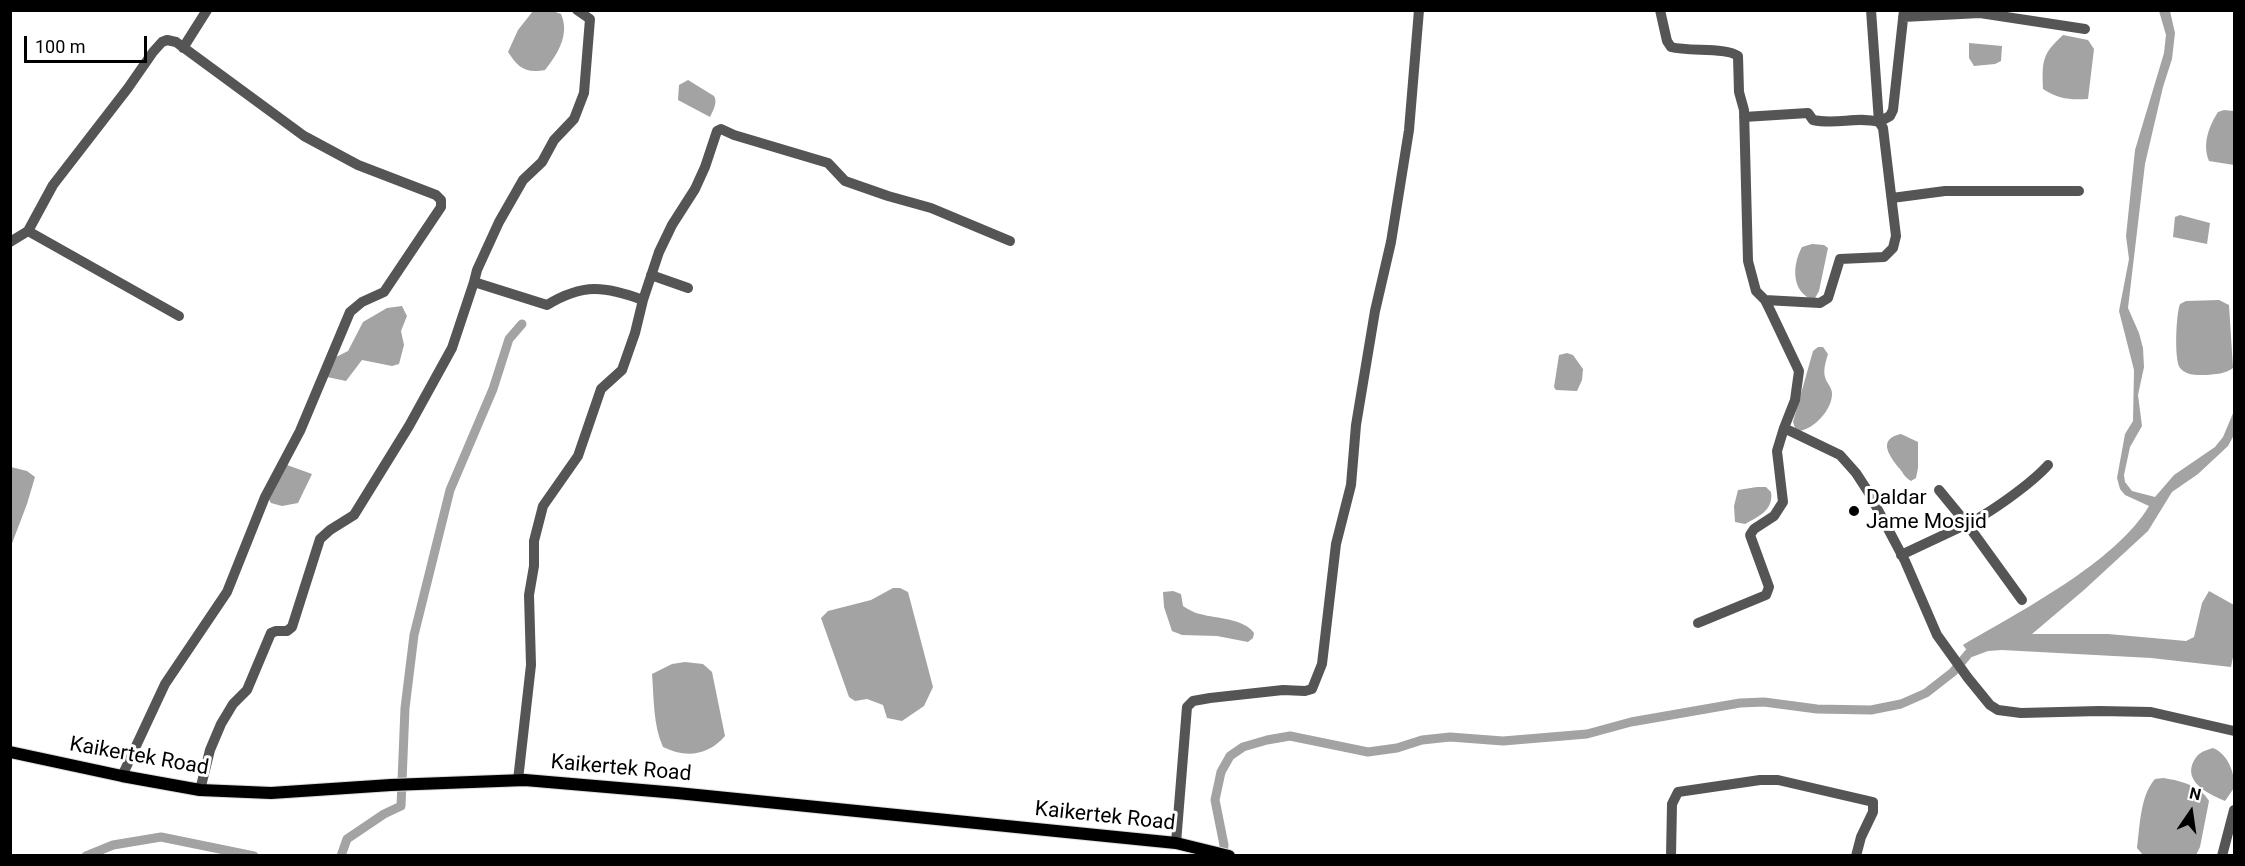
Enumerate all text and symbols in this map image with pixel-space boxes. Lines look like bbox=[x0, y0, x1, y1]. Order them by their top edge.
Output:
scale bar bbox=[27, 24, 150, 62]
text: 100 m bbox=[35, 36, 86, 57]
place label: Daldar Jame Mosjid bbox=[1866, 486, 1987, 536]
marker: Daldar Jame Mosjid bbox=[1847, 504, 1861, 518]
street label: Kaikertek Road bbox=[67, 732, 211, 782]
street label: Kaikertek Road bbox=[550, 750, 692, 788]
north arrow bbox=[2161, 782, 2221, 842]
text: N bbox=[2188, 783, 2203, 804]
street label: Kaikertek Road bbox=[1034, 797, 1176, 837]

